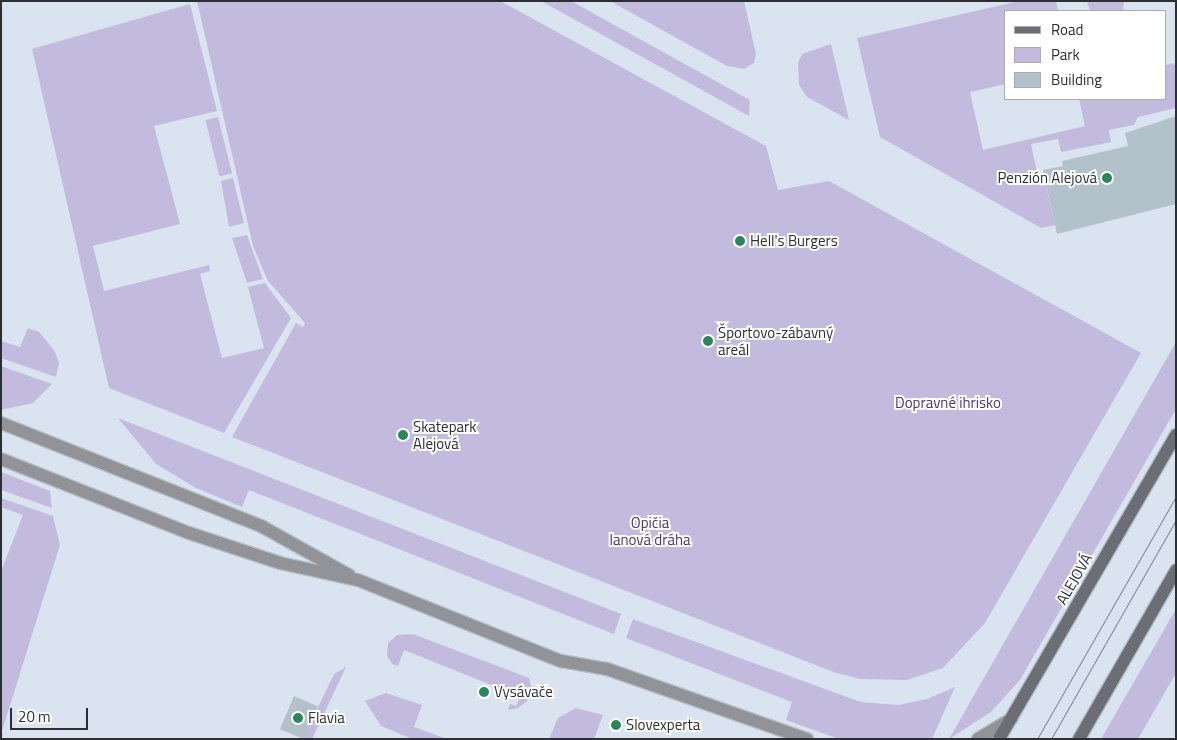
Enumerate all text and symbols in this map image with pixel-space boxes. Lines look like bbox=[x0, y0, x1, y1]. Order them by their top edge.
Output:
legend bbox=[1004, 10, 1167, 100]
text: Road bbox=[1051, 18, 1083, 41]
text: Park bbox=[1051, 43, 1080, 66]
text: Building bbox=[1051, 68, 1102, 91]
place label: Penzión Alejová bbox=[997, 169, 1097, 187]
marker: Penzión Alejová bbox=[1101, 172, 1113, 184]
place label: Hell's Burgers bbox=[750, 232, 838, 250]
marker: Hell's Burgers bbox=[734, 235, 746, 247]
place label: Športovo-zábavný areál bbox=[718, 323, 833, 358]
marker: Športovo-zábavný areál bbox=[702, 335, 714, 347]
park label: Dopravné ihrisko bbox=[895, 394, 1001, 412]
place label: Skatepark Alejová bbox=[413, 417, 476, 452]
marker: Skatepark Alejová bbox=[397, 429, 409, 441]
park label: Opičia lanová dráha bbox=[610, 513, 690, 548]
street label: ALEJOVÁ bbox=[1052, 550, 1096, 608]
place label: Vysávače bbox=[494, 683, 553, 701]
marker: Vysávače bbox=[478, 686, 490, 698]
scale bar bbox=[12, 698, 90, 730]
text: 20 m bbox=[18, 705, 51, 728]
place label: Flavia bbox=[308, 709, 345, 727]
marker: Flavia bbox=[292, 712, 304, 724]
place label: Slovexperta bbox=[626, 716, 700, 734]
marker: Slovexperta bbox=[610, 719, 622, 731]

